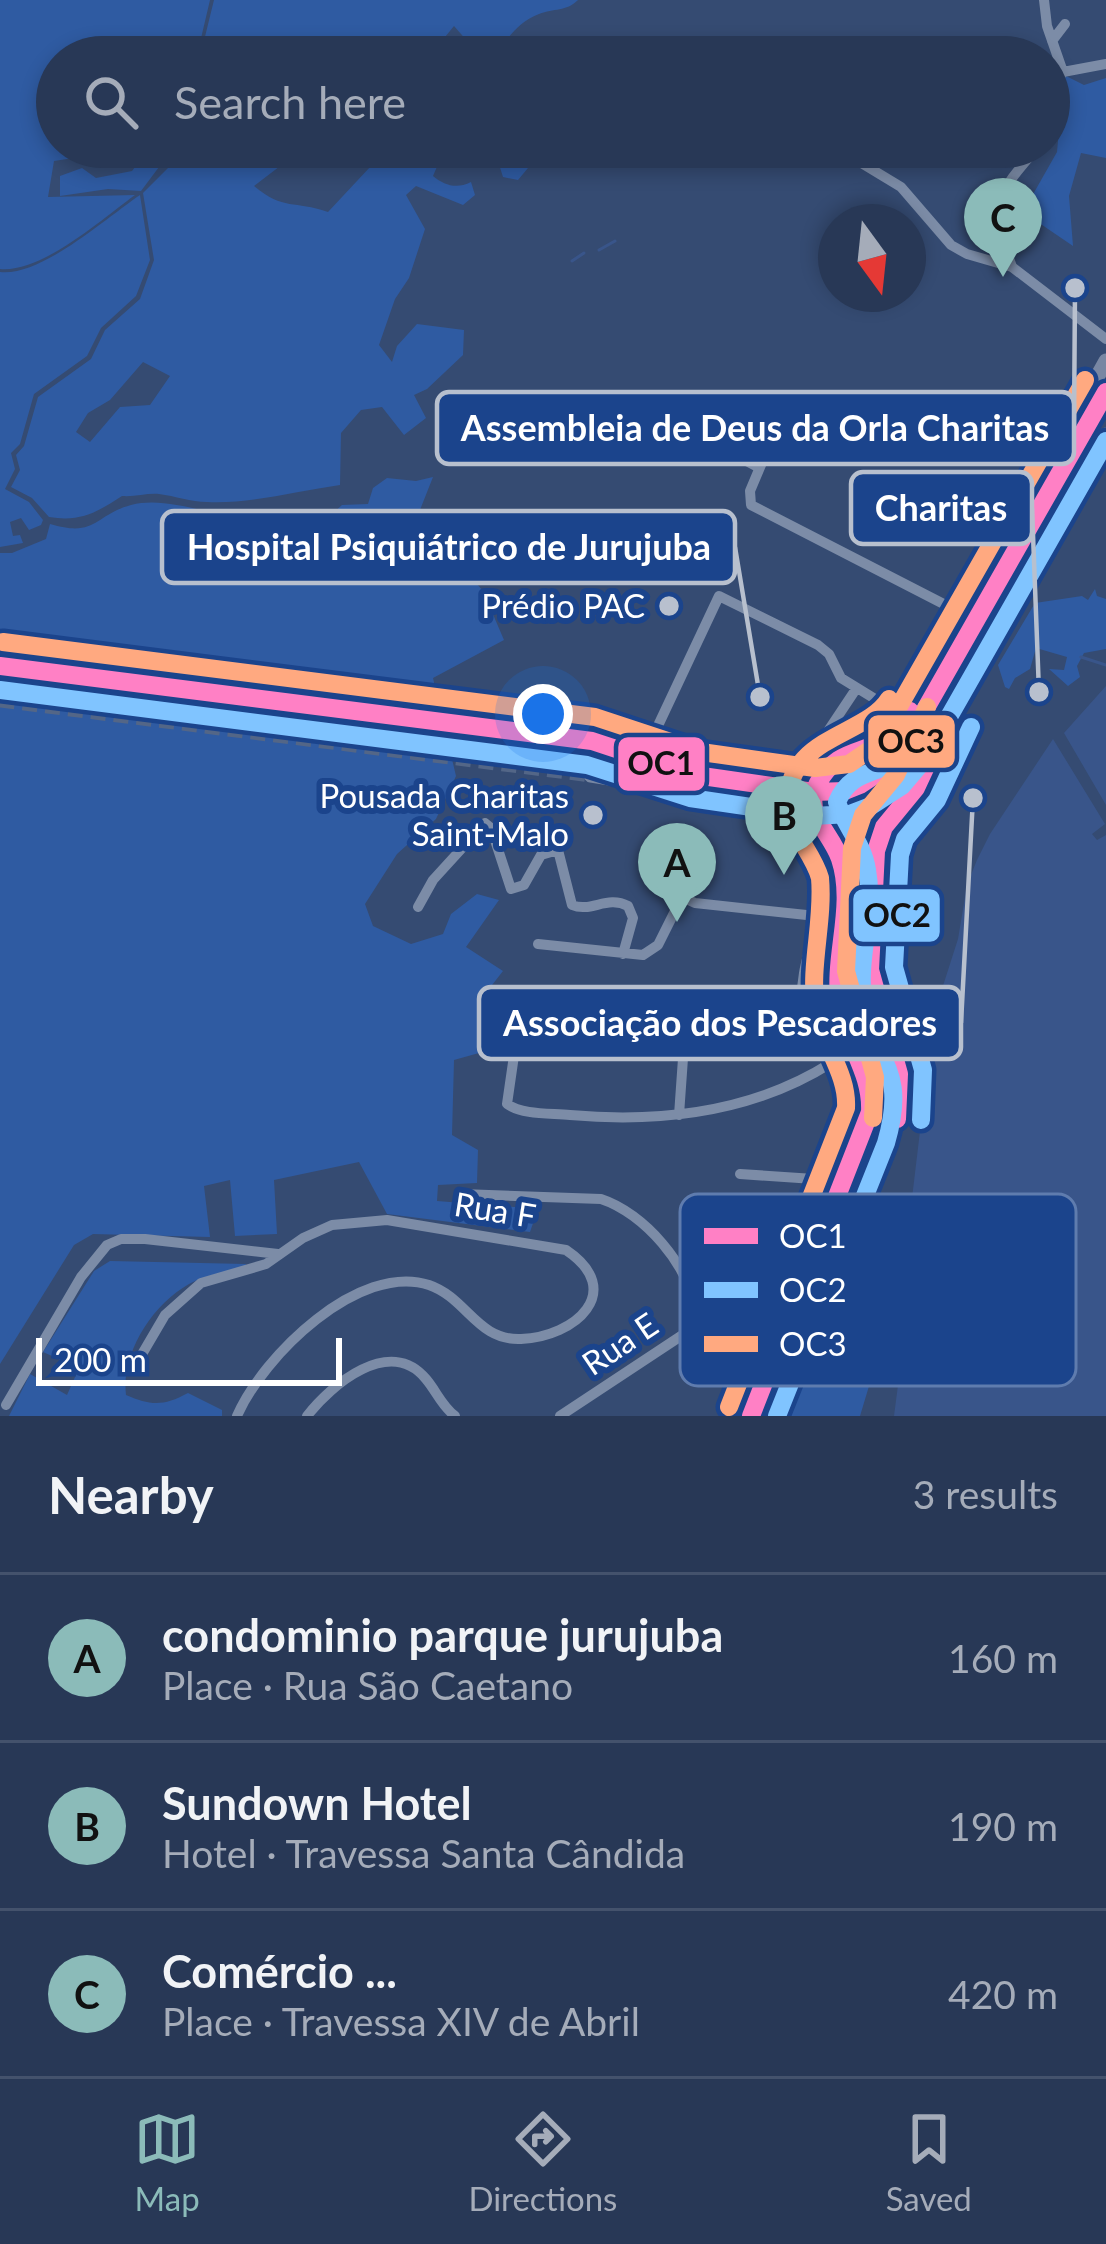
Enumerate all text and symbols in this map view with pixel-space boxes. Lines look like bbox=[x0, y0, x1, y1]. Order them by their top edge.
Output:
search box bbox=[36, 36, 1070, 168]
icon: search bbox=[78, 69, 144, 135]
text: Search here bbox=[174, 75, 406, 129]
pin: C bbox=[964, 178, 1042, 277]
north arrow bbox=[818, 204, 926, 312]
callout: Assembleia de Deus da Orla Charitas bbox=[437, 392, 1074, 464]
text: Assembleia de Deus da Orla Charitas bbox=[460, 405, 1049, 449]
callout: Charitas bbox=[851, 472, 1032, 544]
text: Charitas bbox=[875, 485, 1007, 529]
callout: Hospital Psiquiátrico de Jurujuba bbox=[162, 511, 735, 583]
text: Hospital Psiquiátrico de Jurujuba bbox=[187, 524, 711, 568]
place label: Prédio PAC bbox=[481, 585, 645, 625]
marker: Prédio PAC bbox=[656, 593, 682, 619]
your location bbox=[513, 684, 573, 744]
line badge: OC3 bbox=[866, 713, 957, 770]
text: OC3 bbox=[877, 720, 945, 760]
line badge: OC1 bbox=[616, 735, 707, 793]
text: OC1 bbox=[627, 742, 695, 782]
place label: Pousada Charitas Saint-Malo bbox=[320, 775, 569, 853]
pin: B bbox=[745, 776, 823, 875]
marker: Pousada Charitas Saint-Malo bbox=[580, 802, 606, 828]
pin: A bbox=[638, 823, 716, 922]
line badge: OC2 bbox=[851, 887, 942, 944]
text: OC2 bbox=[863, 894, 931, 934]
callout: Associação dos Pescadores bbox=[479, 987, 961, 1059]
text: Associação dos Pescadores bbox=[502, 1000, 937, 1044]
street label: Rua F bbox=[452, 1183, 539, 1235]
legend bbox=[680, 1194, 1076, 1386]
text: OC1 bbox=[779, 1215, 847, 1255]
text: OC2 bbox=[779, 1269, 847, 1309]
street label: Rua E bbox=[574, 1304, 665, 1383]
text: OC3 bbox=[779, 1323, 847, 1363]
scale bar bbox=[36, 1332, 342, 1385]
text: 200 m bbox=[54, 1339, 147, 1379]
text: Nearby bbox=[48, 1464, 214, 1525]
text: 3 results bbox=[913, 1471, 1058, 1517]
text: condominio parque jurujuba bbox=[162, 1608, 723, 1662]
text: A bbox=[73, 1635, 101, 1681]
text: 160 m bbox=[948, 1635, 1058, 1681]
text: Place · Rua São Caetano bbox=[162, 1662, 573, 1708]
text: Sundown Hotel bbox=[162, 1776, 472, 1830]
text: B bbox=[74, 1803, 100, 1849]
text: 190 m bbox=[948, 1803, 1058, 1849]
text: Hotel · Travessa Santa Cândida bbox=[162, 1830, 685, 1876]
text: Comércio ... bbox=[162, 1944, 397, 1998]
text: C bbox=[74, 1971, 100, 2017]
text: 420 m bbox=[948, 1971, 1058, 2017]
text: Place · Travessa XIV de Abril bbox=[162, 1998, 640, 2044]
tab: Map bbox=[134, 2106, 200, 2218]
tab: Directions bbox=[468, 2106, 617, 2218]
tab: Saved bbox=[886, 2106, 972, 2218]

